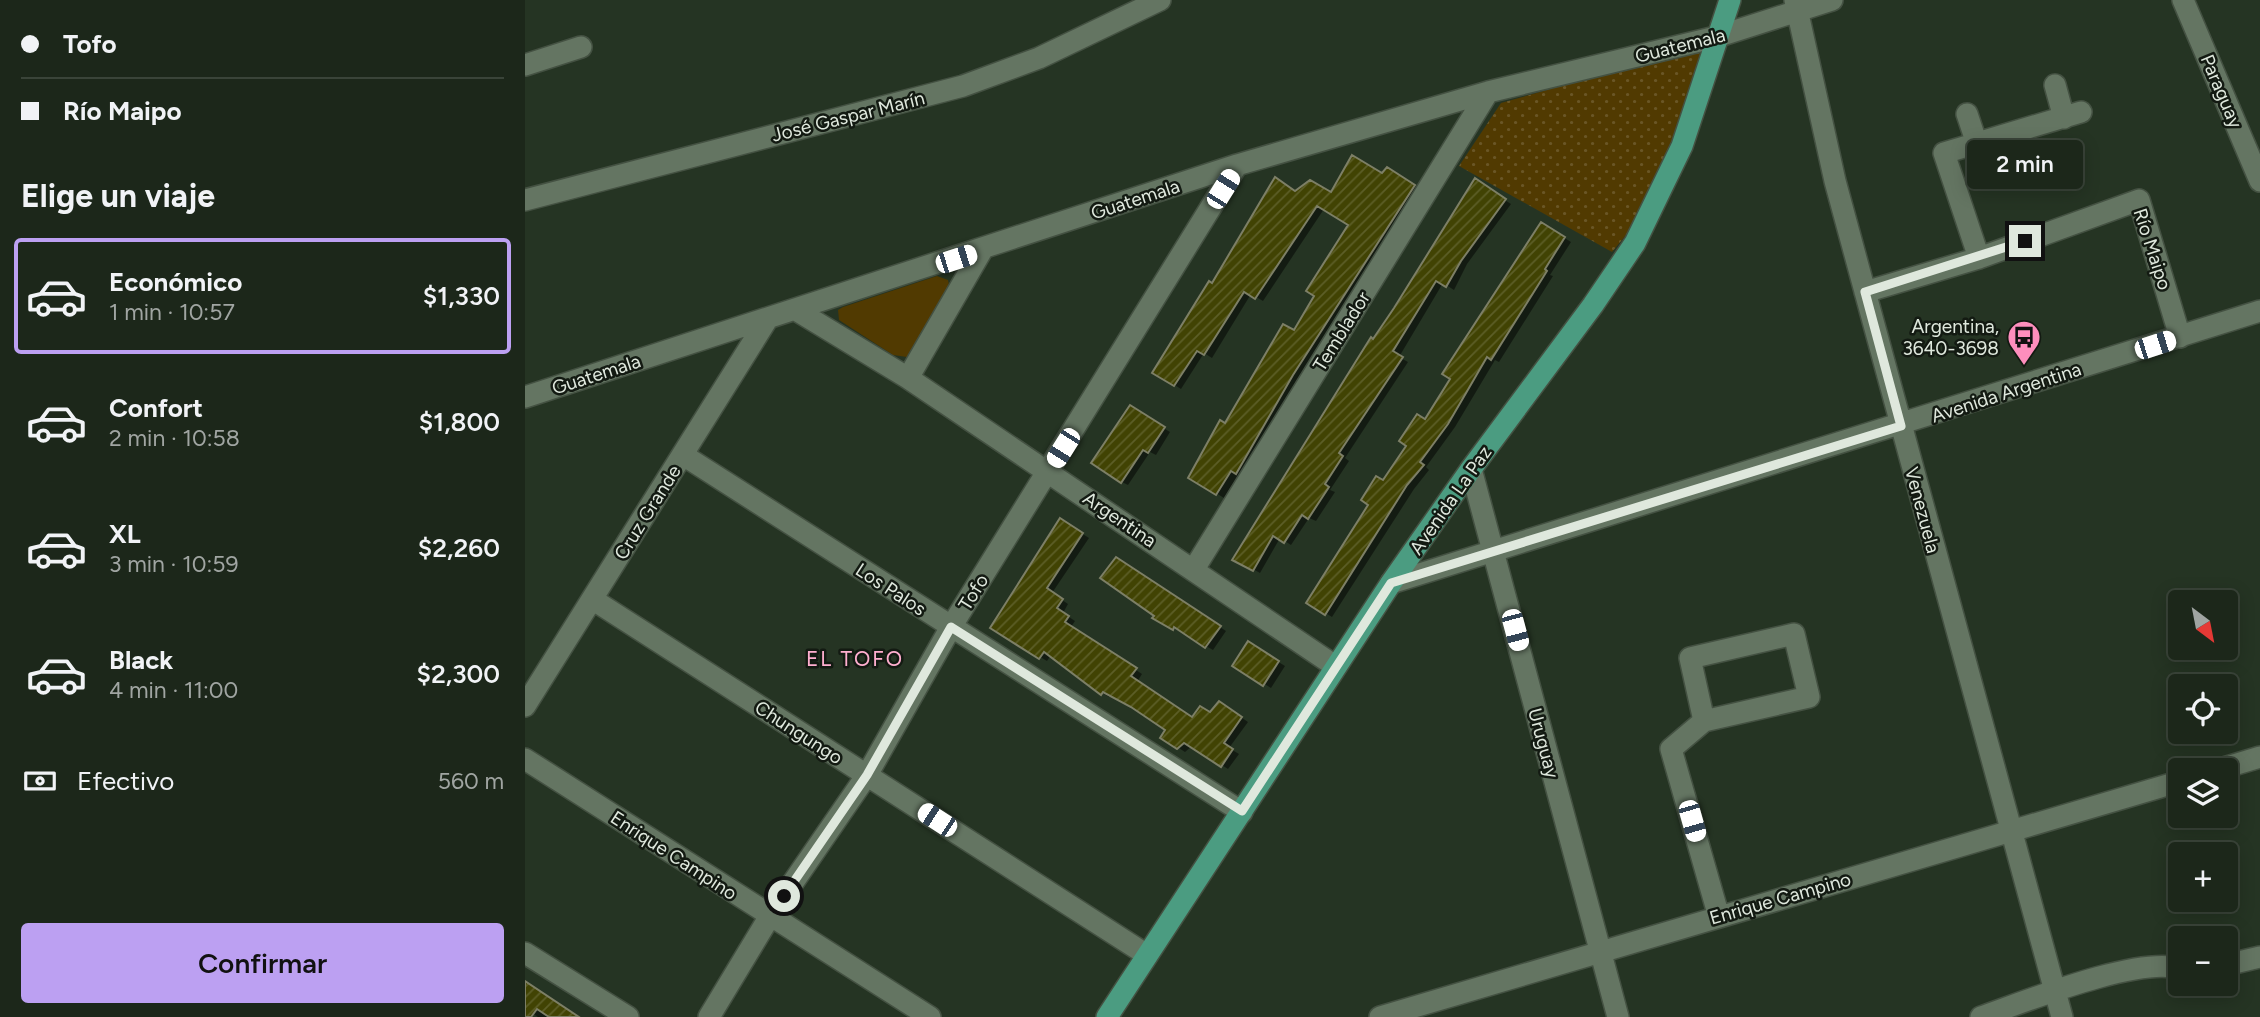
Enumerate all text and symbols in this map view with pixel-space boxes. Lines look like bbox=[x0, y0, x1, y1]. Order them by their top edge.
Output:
street label: Guatemala bbox=[1633, 23, 1728, 68]
text: Tofo bbox=[63, 28, 117, 60]
street label: Paraguay bbox=[2196, 51, 2247, 132]
street label: José Gaspar Marín bbox=[769, 86, 927, 147]
text: Río Maipo bbox=[63, 95, 182, 127]
callout: 2 min bbox=[1967, 140, 2083, 188]
text: 2 min bbox=[1996, 150, 2054, 178]
car bbox=[1203, 166, 1244, 212]
street label: Guatemala bbox=[1088, 174, 1182, 225]
text: Elige un viaje bbox=[21, 177, 215, 215]
street label: Río Maipo bbox=[2129, 205, 2177, 293]
route end bbox=[2009, 225, 2041, 257]
car bbox=[933, 243, 980, 275]
icon: car bbox=[25, 265, 88, 328]
text: Económico bbox=[109, 266, 242, 298]
text: $1,330 bbox=[423, 280, 500, 312]
street label: Temblador bbox=[1308, 287, 1375, 375]
text: 1 min · 10:57 bbox=[109, 298, 235, 326]
place label: Argentina, 3640-3698 bbox=[1902, 315, 1999, 360]
bus stop icon: Argentina, 3640-3698 bbox=[2005, 318, 2043, 367]
car bbox=[2132, 329, 2179, 361]
street label: Guatemala bbox=[549, 349, 643, 400]
street label: Avenida Argentina bbox=[1928, 357, 2084, 428]
icon: car bbox=[25, 391, 88, 454]
text: Confort bbox=[109, 392, 203, 424]
text: $1,800 bbox=[419, 406, 500, 438]
text: 2 min · 10:58 bbox=[109, 424, 240, 452]
car bbox=[1043, 425, 1084, 471]
street label: Avenida La Paz bbox=[1404, 442, 1496, 559]
street label: Cruz Grande bbox=[609, 461, 686, 564]
street label: Venezuela bbox=[1900, 465, 1945, 556]
street label: Argentina bbox=[1079, 487, 1161, 552]
icon: car bbox=[25, 517, 88, 580]
text: XL bbox=[109, 518, 141, 550]
text: $2,260 bbox=[418, 532, 500, 564]
text: 3 min · 10:59 bbox=[109, 550, 238, 578]
street label: Los Palos bbox=[851, 558, 930, 621]
street label: Tofo bbox=[954, 570, 993, 615]
north arrow bbox=[2168, 590, 2238, 660]
map controls bbox=[2168, 590, 2238, 996]
car bbox=[1500, 607, 1531, 653]
icon: car bbox=[25, 643, 88, 706]
text: Black bbox=[109, 644, 173, 676]
district label: EL TOFO bbox=[806, 646, 904, 671]
text: $2,300 bbox=[416, 658, 500, 690]
button: locate bbox=[2168, 674, 2238, 744]
text: 4 min · 11:00 bbox=[109, 676, 238, 704]
street label: Chungungo bbox=[751, 696, 847, 769]
street label: Uruguay bbox=[1523, 705, 1564, 781]
button: layers bbox=[2168, 758, 2238, 828]
icon: cash bbox=[21, 762, 59, 800]
text: Efectivo bbox=[77, 765, 174, 797]
text: 560 m bbox=[438, 767, 504, 795]
car bbox=[1677, 798, 1708, 844]
car bbox=[914, 800, 961, 840]
street label: Enrique Campino bbox=[606, 806, 741, 905]
button: + bbox=[2168, 842, 2238, 912]
street label: Enrique Campino bbox=[1707, 867, 1854, 930]
route start bbox=[768, 880, 800, 912]
button: Confirmar bbox=[21, 923, 504, 1003]
button: − bbox=[2168, 926, 2238, 996]

